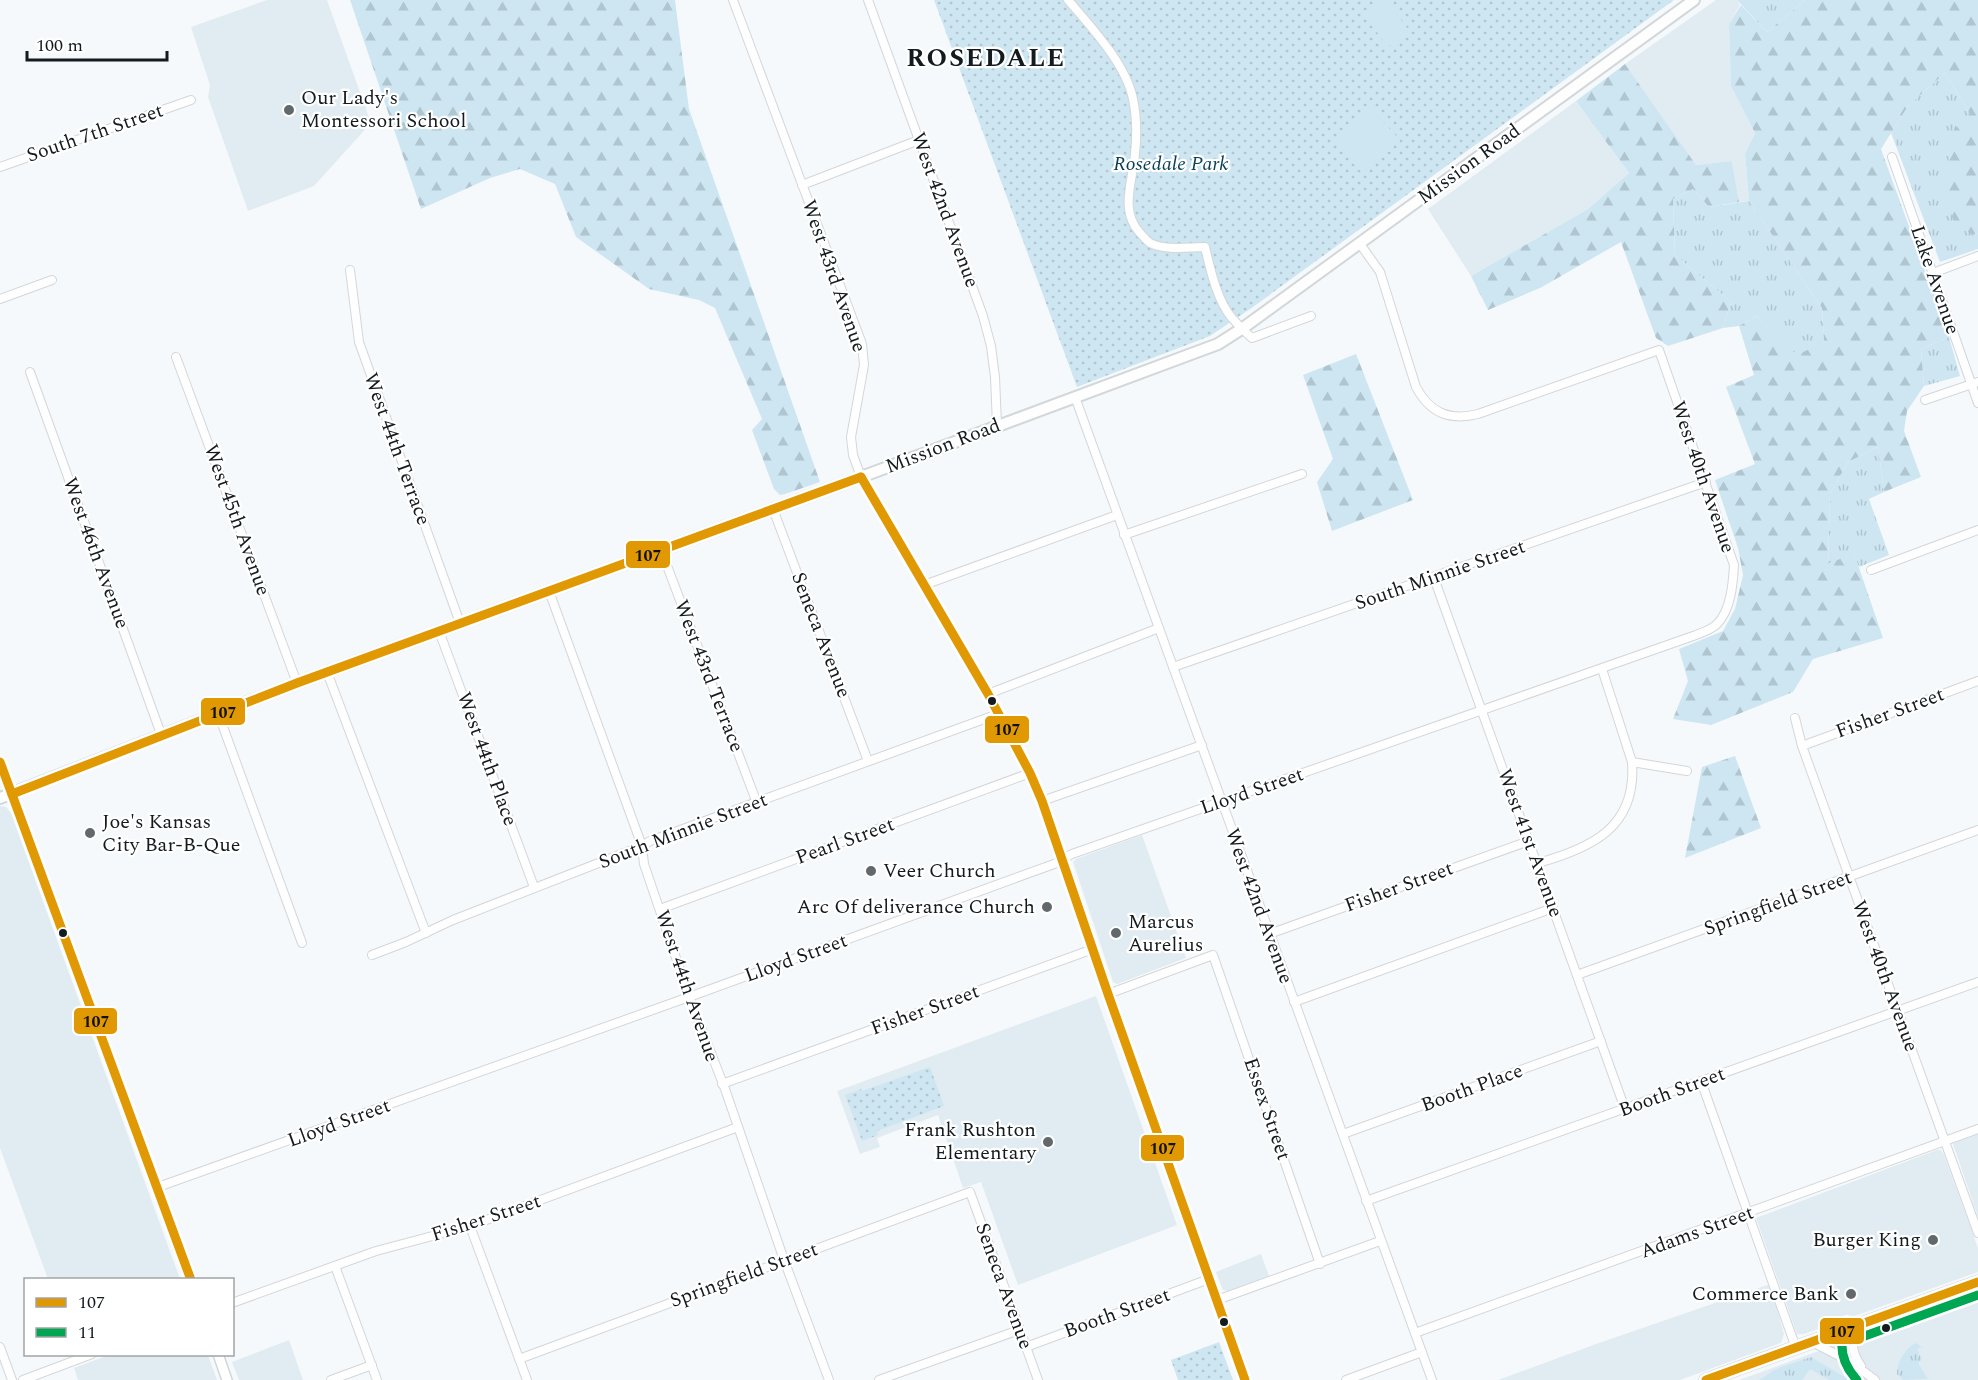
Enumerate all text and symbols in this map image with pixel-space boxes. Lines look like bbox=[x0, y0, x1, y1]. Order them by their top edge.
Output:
scale bar bbox=[27, 24, 166, 62]
text: 100 m bbox=[36, 32, 83, 59]
district label: ROSEDALE bbox=[906, 38, 1066, 78]
place label: Our Lady's Montessori School bbox=[301, 83, 466, 136]
street label: South 7th Street bbox=[23, 96, 167, 170]
marker: Our Lady's Montessori School bbox=[282, 103, 296, 117]
street label: Mission Road bbox=[1411, 116, 1527, 212]
street label: West 42nd Avenue bbox=[903, 128, 987, 292]
park label: Rosedale Park bbox=[1113, 149, 1229, 179]
street label: West 43rd Avenue bbox=[794, 196, 874, 356]
street label: Lake Avenue bbox=[1902, 221, 1968, 339]
street label: West 44th Terrace bbox=[355, 368, 439, 530]
street label: West 40th Avenue bbox=[1663, 397, 1743, 557]
street label: Mission Road bbox=[881, 410, 1005, 482]
street label: West 45th Avenue bbox=[196, 440, 278, 600]
street label: West 46th Avenue bbox=[55, 473, 137, 633]
street label: South Minnie Street bbox=[1351, 532, 1529, 618]
line badge: 107 bbox=[625, 540, 671, 569]
text: 107 bbox=[635, 544, 661, 568]
street label: Seneca Avenue bbox=[783, 568, 859, 702]
street label: West 43rd Terrace bbox=[666, 596, 752, 756]
street label: Fisher Street bbox=[1831, 679, 1949, 747]
street label: West 44th Place bbox=[449, 688, 525, 830]
unlabelled marker bbox=[986, 695, 998, 707]
line badge: 107 bbox=[200, 697, 246, 726]
text: 107 bbox=[210, 701, 236, 725]
line badge: 107 bbox=[984, 715, 1030, 744]
text: 107 bbox=[994, 718, 1020, 742]
street label: Lloyd Street bbox=[1196, 759, 1308, 823]
street label: West 41st Avenue bbox=[1489, 765, 1571, 921]
street label: South Minnie Street bbox=[594, 785, 772, 877]
place label: Joe's Kansas City Bar-B-Que bbox=[102, 807, 240, 860]
street label: Pearl Street bbox=[791, 809, 899, 873]
street label: West 42nd Avenue bbox=[1217, 824, 1301, 988]
marker: Joe's Kansas City Bar-B-Que bbox=[83, 826, 97, 840]
street label: Fisher Street bbox=[1340, 853, 1458, 921]
place label: Veer Church bbox=[883, 856, 996, 886]
street label: Springfield Street bbox=[1700, 862, 1856, 944]
marker: Veer Church bbox=[864, 864, 878, 878]
place label: Arc Of deliverance Church bbox=[797, 892, 1035, 922]
street label: West 40th Avenue bbox=[1844, 896, 1926, 1056]
marker: Arc Of deliverance Church bbox=[1040, 900, 1054, 914]
street label: West 44th Avenue bbox=[647, 906, 727, 1066]
place label: Marcus Aurelius bbox=[1128, 907, 1203, 960]
street label: Lloyd Street bbox=[740, 926, 852, 990]
marker: Marcus Aurelius bbox=[1109, 926, 1123, 940]
unlabelled marker bbox=[57, 927, 69, 939]
street label: Fisher Street bbox=[866, 976, 984, 1044]
line badge: 107 bbox=[73, 1007, 118, 1035]
text: 107 bbox=[83, 1010, 109, 1034]
street label: Essex Street bbox=[1235, 1054, 1299, 1164]
street label: Booth Place bbox=[1417, 1056, 1527, 1120]
street label: Booth Street bbox=[1615, 1059, 1729, 1125]
street label: Lloyd Street bbox=[283, 1091, 395, 1155]
place label: Frank Rushton Elementary bbox=[904, 1115, 1037, 1168]
line badge: 107 bbox=[1140, 1134, 1185, 1162]
marker: Frank Rushton Elementary bbox=[1041, 1135, 1055, 1149]
text: 107 bbox=[1150, 1137, 1176, 1161]
street label: Fisher Street bbox=[427, 1186, 545, 1250]
street label: Adams Street bbox=[1636, 1198, 1758, 1266]
street label: Seneca Avenue bbox=[967, 1219, 1041, 1353]
place label: Burger King bbox=[1812, 1225, 1921, 1255]
marker: Burger King bbox=[1926, 1233, 1940, 1247]
street label: Springfield Street bbox=[666, 1234, 822, 1316]
legend bbox=[24, 1278, 234, 1356]
place label: Commerce Bank bbox=[1692, 1279, 1839, 1309]
street label: Booth Street bbox=[1060, 1280, 1174, 1346]
marker: Commerce Bank bbox=[1844, 1287, 1858, 1301]
text: 107 bbox=[78, 1289, 105, 1316]
unlabelled marker bbox=[1218, 1316, 1230, 1328]
line badge: 107 bbox=[1819, 1317, 1865, 1345]
text: 11 bbox=[78, 1319, 96, 1346]
text: 107 bbox=[1829, 1320, 1855, 1344]
unlabelled marker bbox=[1880, 1322, 1892, 1334]

